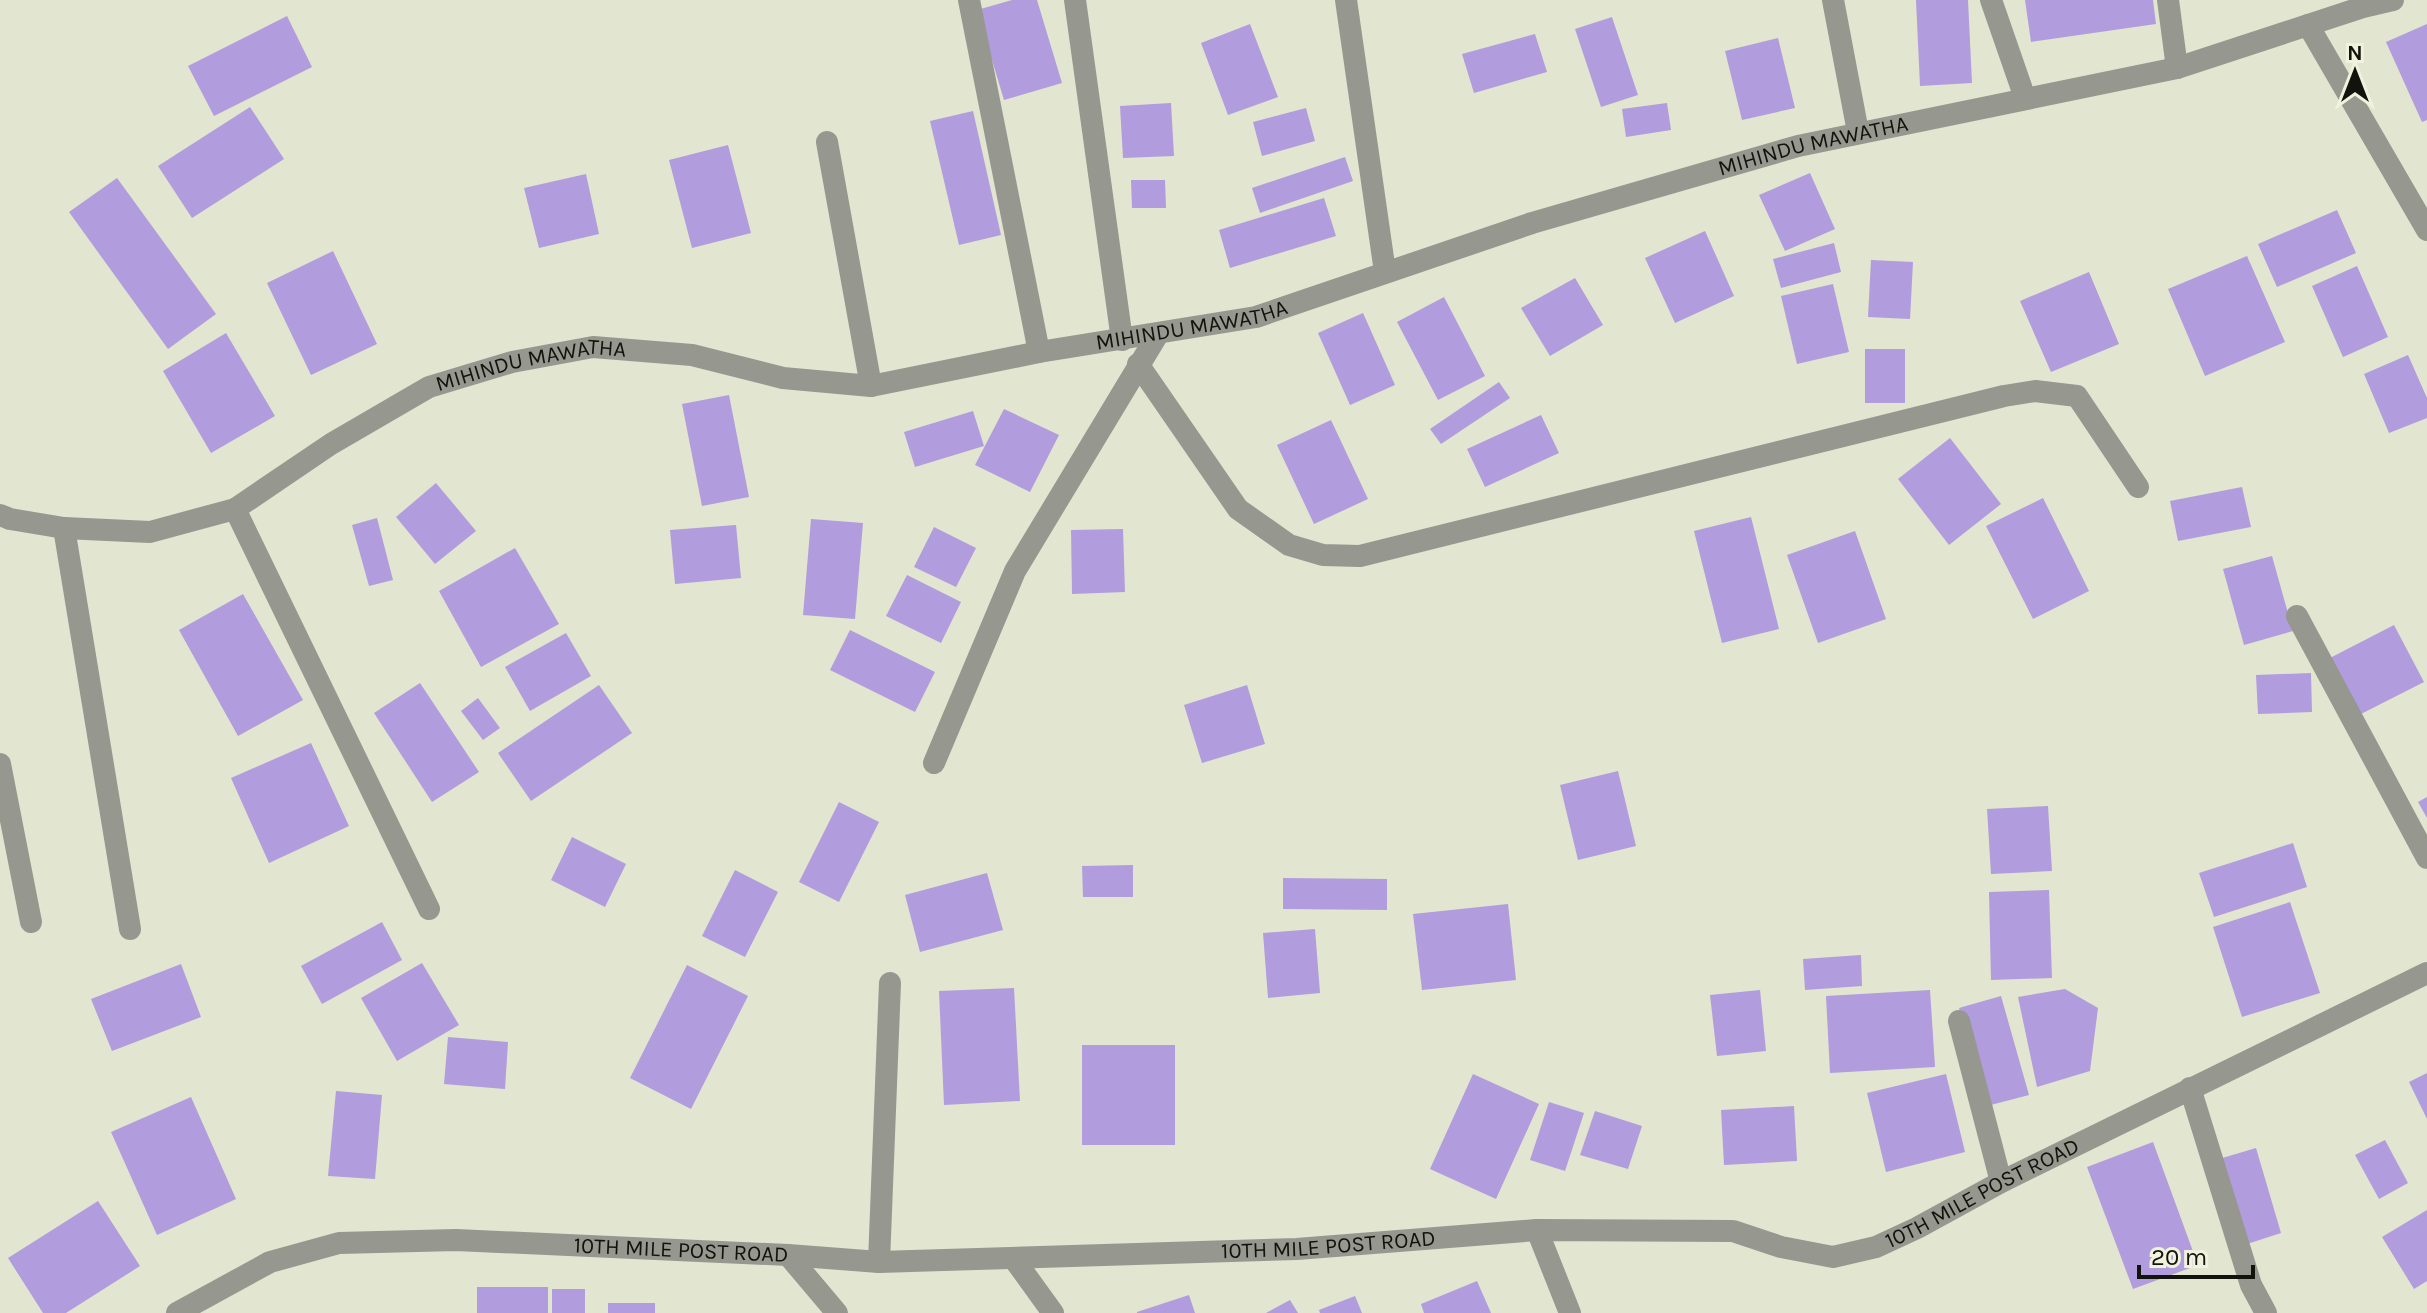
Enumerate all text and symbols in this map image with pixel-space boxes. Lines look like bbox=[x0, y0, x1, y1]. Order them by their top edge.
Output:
north arrow bbox=[2315, 32, 2395, 112]
text: N bbox=[2347, 40, 2363, 66]
street label: MIHINDU MAWATHA bbox=[1715, 111, 1911, 181]
street label: MIHINDU MAWATHA bbox=[1094, 294, 1291, 356]
street label: MIHINDU MAWATHA bbox=[433, 334, 628, 397]
street label: 10TH MILE POST ROAD bbox=[1881, 1133, 2084, 1254]
street label: 10TH MILE POST ROAD bbox=[1221, 1225, 1437, 1264]
scale bar bbox=[2139, 1229, 2253, 1279]
street label: 10TH MILE POST ROAD bbox=[573, 1232, 789, 1268]
text: 20 m bbox=[2151, 1243, 2207, 1271]

